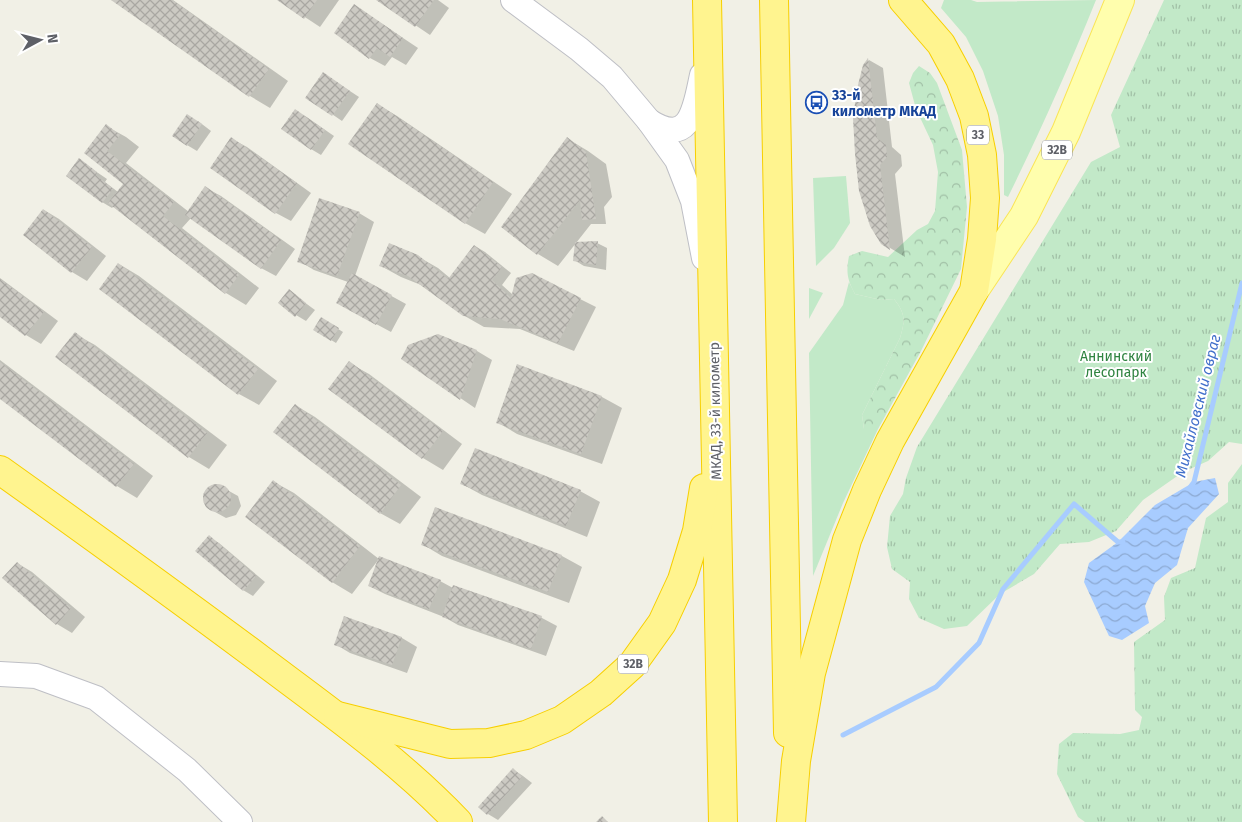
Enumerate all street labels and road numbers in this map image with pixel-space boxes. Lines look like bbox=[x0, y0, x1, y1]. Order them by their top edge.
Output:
road number: 33 bbox=[967, 126, 989, 144]
road number: 32B bbox=[1042, 140, 1072, 160]
street label: МКАД, 33-й километр bbox=[706, 342, 725, 480]
road number: 32B bbox=[618, 654, 648, 674]

